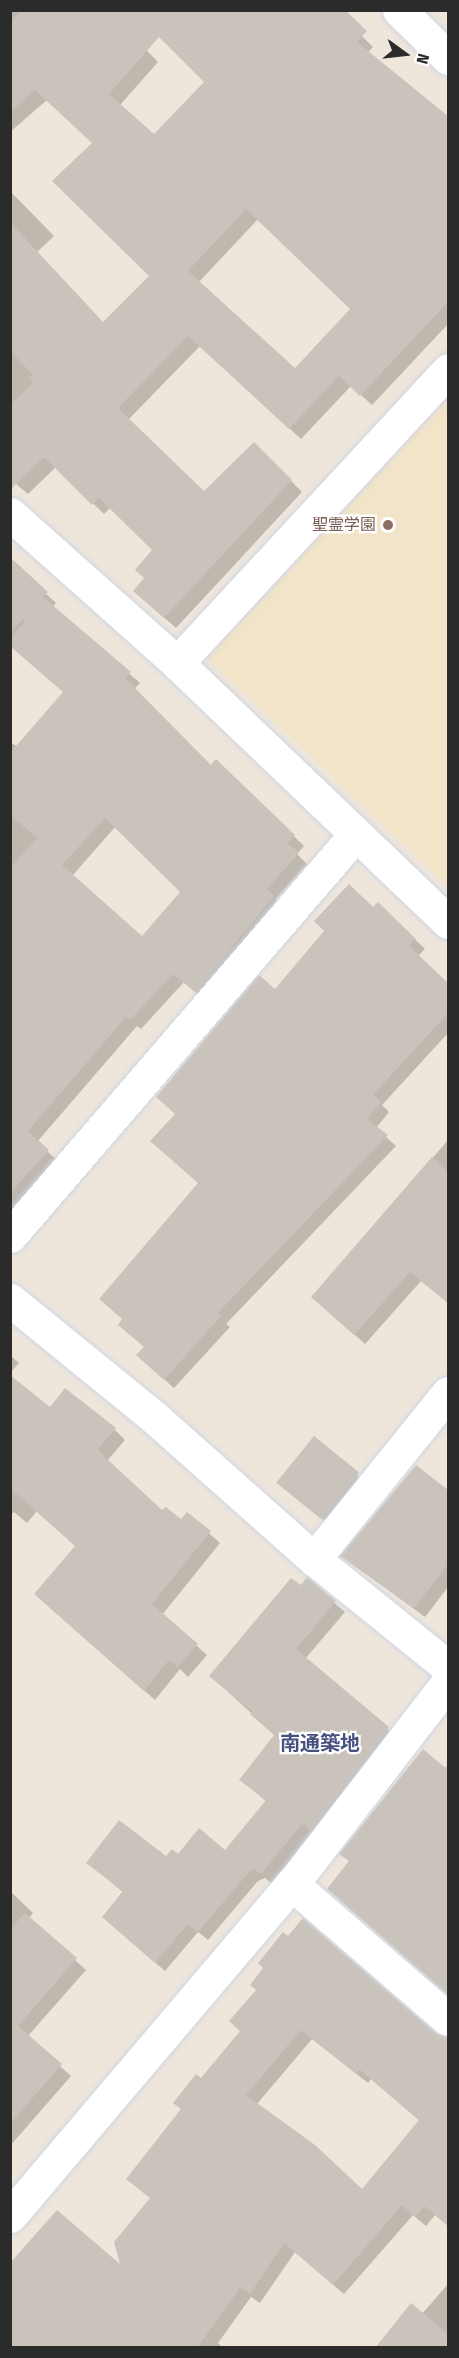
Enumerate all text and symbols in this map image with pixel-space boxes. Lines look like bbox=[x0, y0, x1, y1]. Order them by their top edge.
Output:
north arrow bbox=[375, 24, 435, 84]
text: N bbox=[412, 52, 433, 66]
place label: 聖霊学園 bbox=[312, 515, 376, 535]
marker: 聖霊学園 bbox=[381, 518, 395, 532]
district label: 南通築地 bbox=[280, 1731, 360, 1755]

